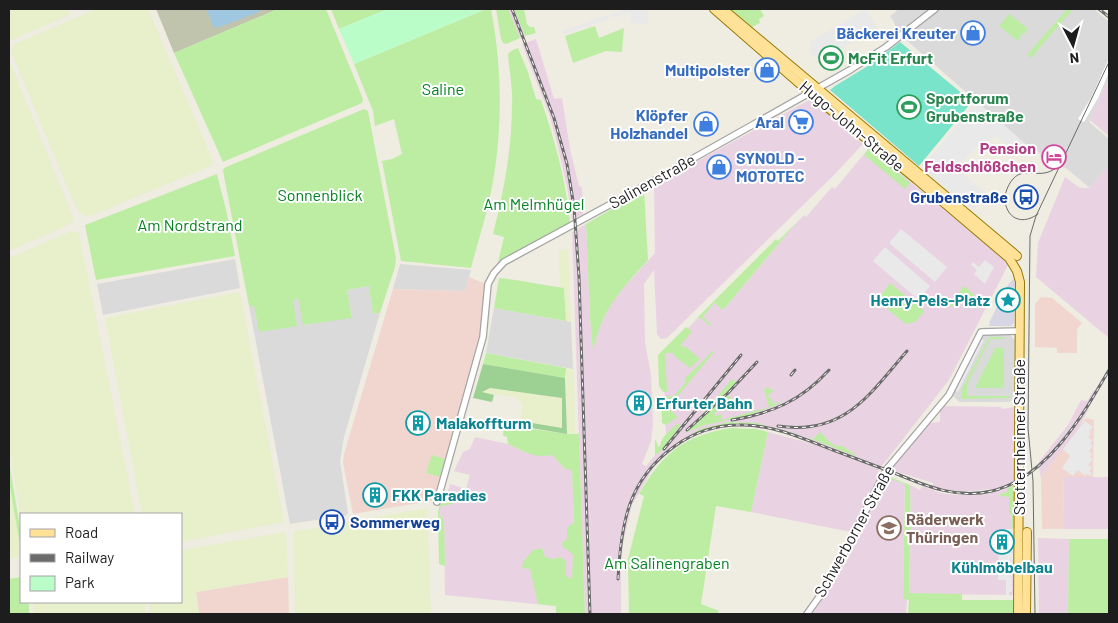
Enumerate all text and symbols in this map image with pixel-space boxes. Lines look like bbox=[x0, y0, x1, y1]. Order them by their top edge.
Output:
shop icon: Bäckerei Kreuter bbox=[960, 20, 986, 46]
north arrow bbox=[1048, 20, 1098, 70]
place label: Bäckerei Kreuter bbox=[836, 23, 956, 42]
sports icon: McFit Erfurt bbox=[818, 45, 844, 71]
place label: McFit Erfurt bbox=[848, 48, 933, 67]
text: N bbox=[1069, 49, 1080, 67]
shop icon: Multipolster bbox=[754, 57, 780, 83]
place label: Multipolster bbox=[665, 60, 750, 79]
street label: Hugo-John-Straße bbox=[796, 76, 908, 175]
park label: Saline bbox=[422, 79, 464, 98]
place label: Sportforum Grubenstraße bbox=[926, 88, 1024, 125]
sports icon: Sportforum Grubenstraße bbox=[896, 94, 922, 120]
place label: Klöpfer Holzhandel bbox=[610, 105, 688, 142]
supermarket icon: Aral bbox=[788, 109, 814, 135]
shop icon: Klöpfer Holzhandel bbox=[693, 111, 719, 137]
place label: Aral bbox=[755, 112, 784, 131]
place label: Pension Feldschlößchen bbox=[924, 138, 1036, 175]
hotel icon: Pension Feldschlößchen bbox=[1041, 144, 1067, 170]
place label: SYNOLD - MOTOTEC bbox=[736, 148, 805, 185]
street label: Salinenstraße bbox=[605, 149, 698, 212]
shop icon: SYNOLD - MOTOTEC bbox=[706, 154, 732, 180]
bus stop icon: Grubenstraße bbox=[1013, 184, 1039, 210]
park label: Sonnenblick bbox=[277, 185, 363, 204]
place label: Grubenstraße bbox=[910, 187, 1008, 206]
park label: Am Melmhügel bbox=[483, 194, 585, 213]
park label: Am Nordstrand bbox=[138, 215, 242, 234]
place icon: Henry-Pels-Platz bbox=[995, 287, 1021, 313]
place label: Henry-Pels-Platz bbox=[871, 290, 990, 309]
street label: Stotternheimer Straße bbox=[1009, 359, 1028, 515]
building icon: Erfurter Bahn bbox=[626, 390, 652, 416]
place label: Erfurter Bahn bbox=[656, 393, 753, 412]
building icon: Malakoffturm bbox=[405, 410, 431, 436]
place label: Malakoffturm bbox=[436, 413, 531, 432]
street label: Schwerborner Straße bbox=[809, 462, 898, 600]
building icon: FKK Paradies bbox=[362, 482, 388, 508]
place label: FKK Paradies bbox=[392, 485, 486, 504]
bus stop icon: Sommerweg bbox=[319, 509, 345, 535]
place label: Räderwerk Thüringen bbox=[906, 509, 984, 546]
place label: Sommerweg bbox=[350, 512, 440, 531]
legend bbox=[20, 513, 182, 603]
school or university icon: Räderwerk Thüringen bbox=[876, 515, 902, 541]
text: Road bbox=[65, 523, 98, 541]
building icon: Kühlmöbelbau bbox=[989, 529, 1015, 555]
text: Railway bbox=[65, 548, 114, 566]
park label: Am Salinengraben bbox=[604, 553, 730, 572]
place label: Kühlmöbelbau bbox=[951, 557, 1053, 576]
text: Park bbox=[65, 573, 95, 591]

